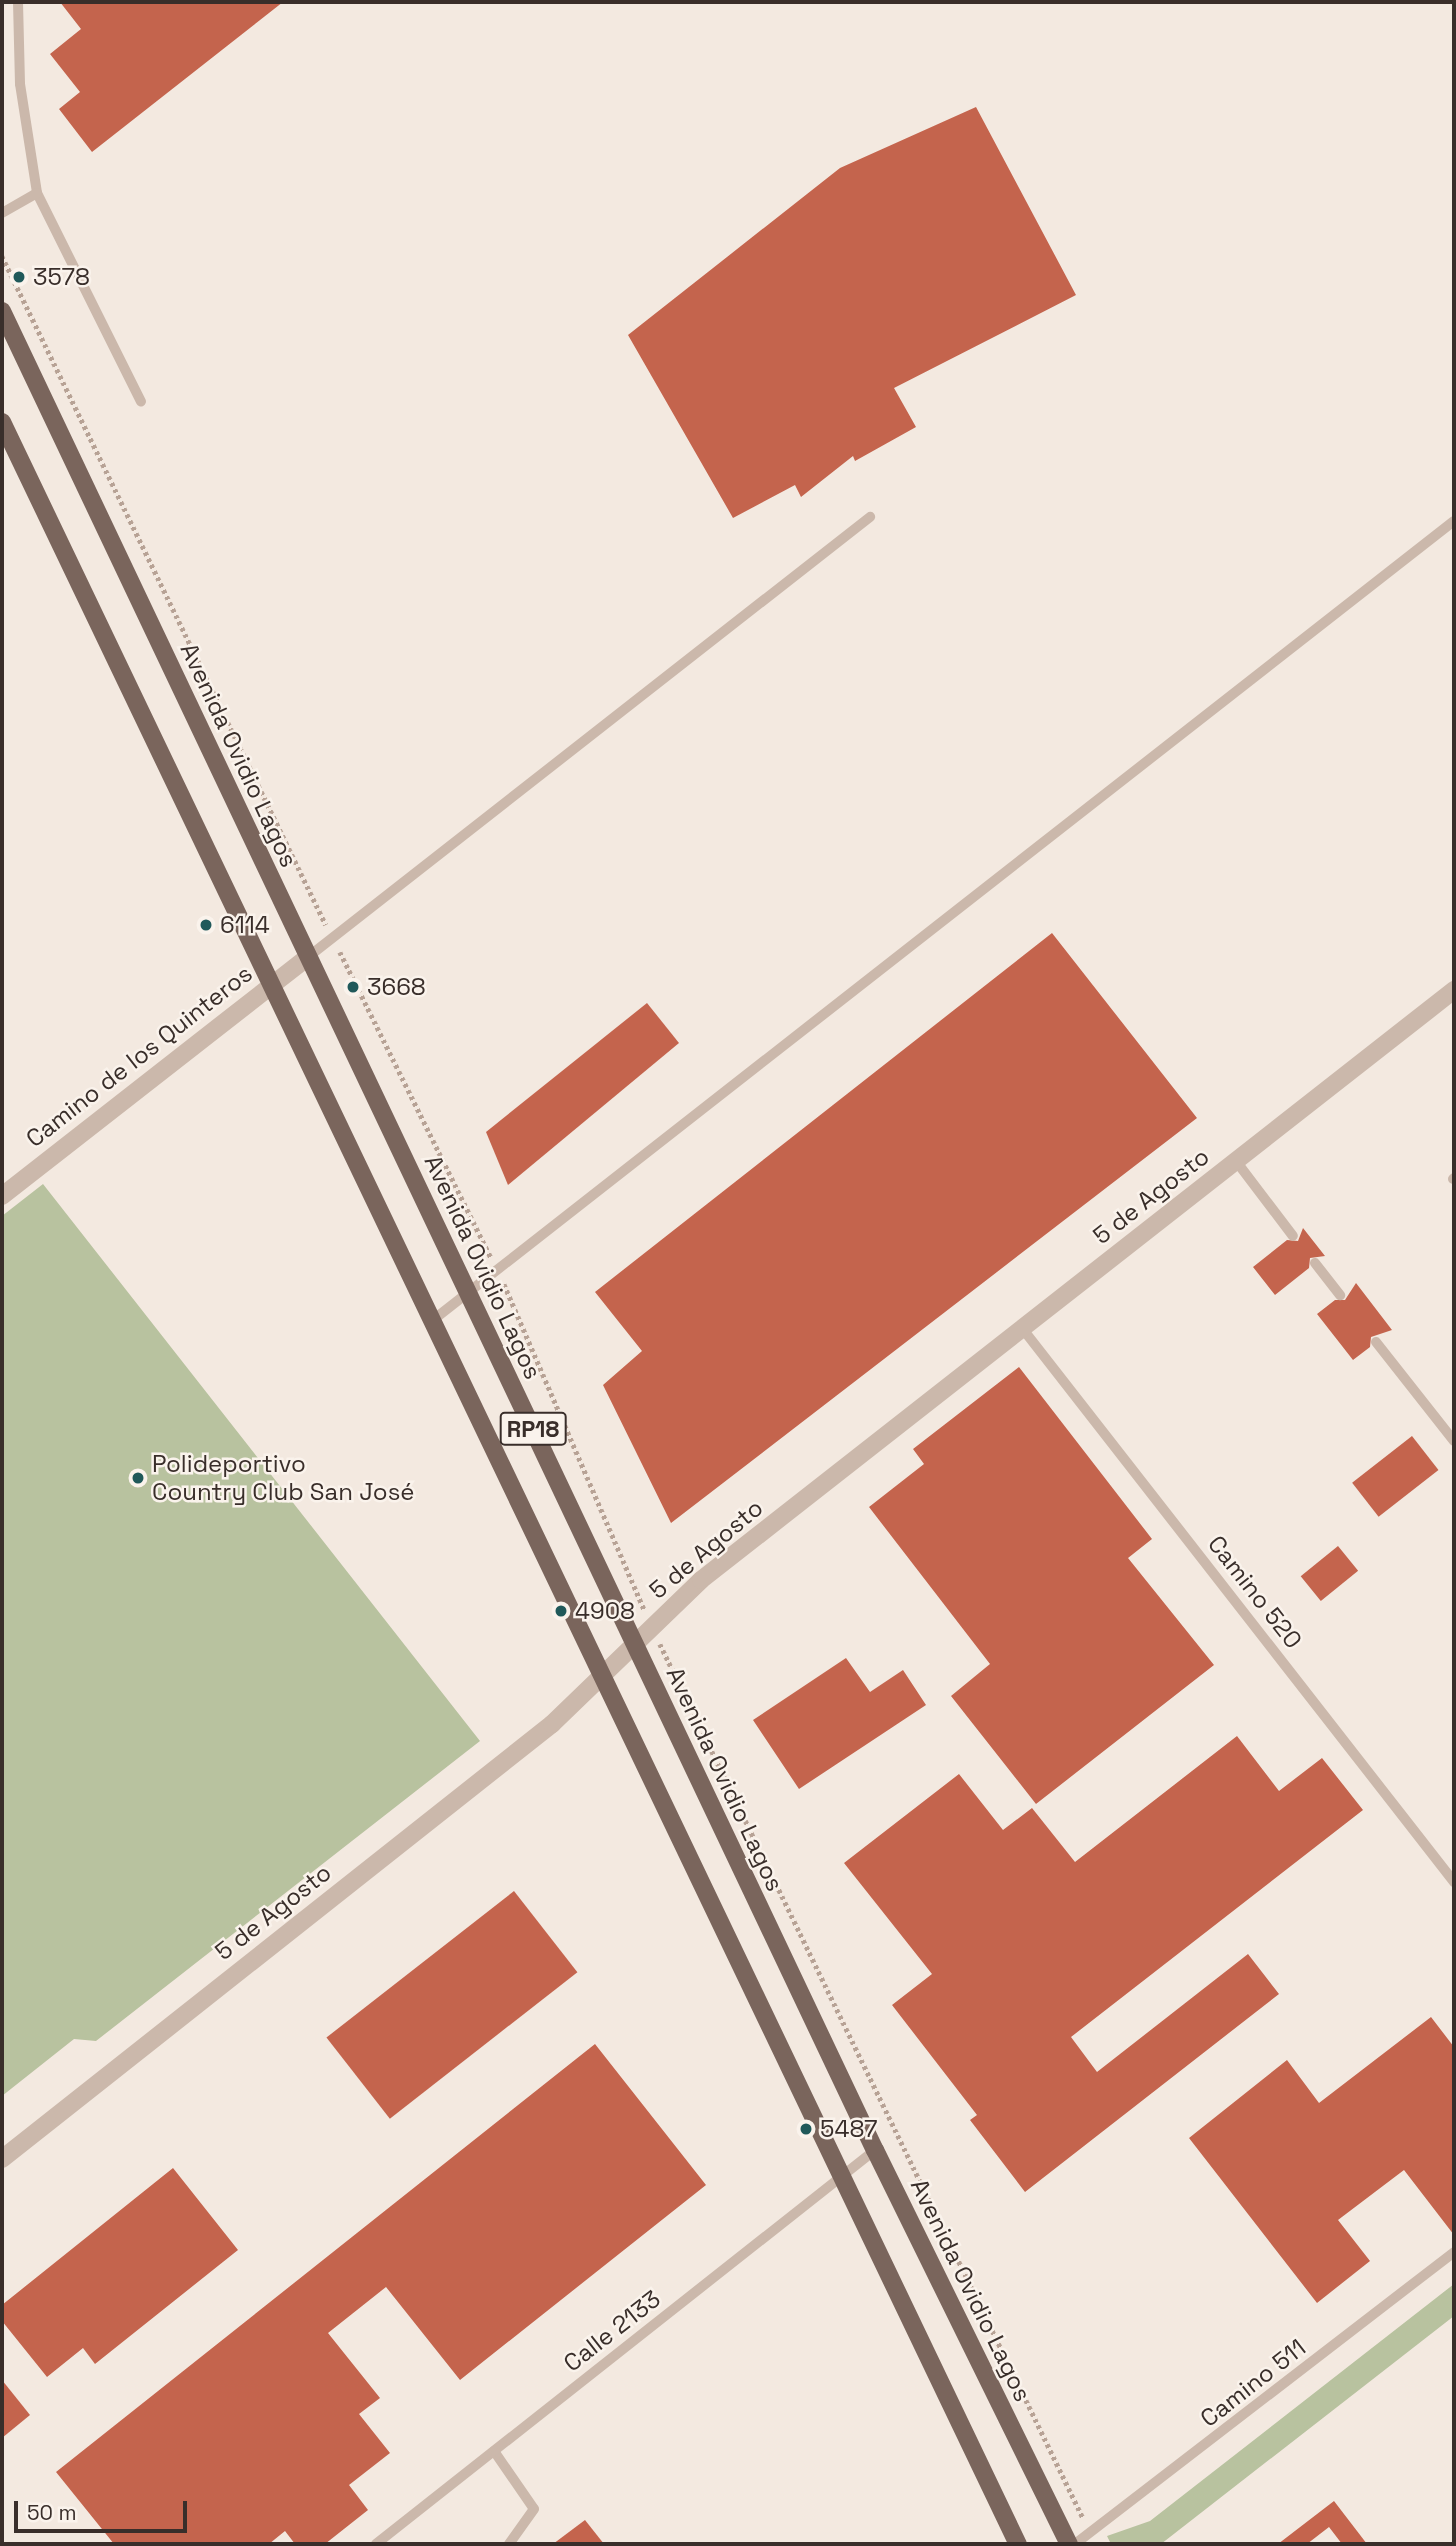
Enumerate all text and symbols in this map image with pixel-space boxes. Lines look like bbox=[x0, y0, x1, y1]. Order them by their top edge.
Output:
place label: 3578 bbox=[33, 263, 90, 291]
marker: 3578 bbox=[11, 269, 27, 285]
street label: Avenida Ovidio Lagos bbox=[174, 638, 304, 872]
place label: 6114 bbox=[220, 911, 270, 939]
marker: 6114 bbox=[198, 917, 214, 933]
street label: Camino de los Quinteros bbox=[20, 959, 258, 1153]
place label: 3668 bbox=[367, 973, 426, 1001]
marker: 3668 bbox=[345, 979, 361, 995]
street label: 5 de Agosto bbox=[1087, 1142, 1215, 1250]
street label: Avenida Ovidio Lagos bbox=[418, 1150, 548, 1384]
road number: RP18 bbox=[498, 1410, 568, 1448]
place label: Polideportivo Country Club San José bbox=[152, 1450, 415, 1506]
marker: Polideportivo Country Club San José bbox=[130, 1470, 146, 1486]
street label: 5 de Agosto bbox=[643, 1493, 769, 1605]
street label: Camino 520 bbox=[1202, 1530, 1308, 1654]
place label: 4908 bbox=[575, 1597, 635, 1625]
marker: 4908 bbox=[553, 1603, 569, 1619]
street label: Avenida Ovidio Lagos bbox=[660, 1662, 790, 1896]
street label: 5 de Agosto bbox=[209, 1858, 337, 1966]
place label: 5487 bbox=[820, 2115, 878, 2143]
marker: 5487 bbox=[798, 2121, 814, 2137]
street label: Avenida Ovidio Lagos bbox=[905, 2174, 1037, 2406]
street label: Calle 2133 bbox=[558, 2284, 666, 2378]
street label: Camino 511 bbox=[1195, 2333, 1311, 2433]
scale bar bbox=[18, 2486, 191, 2530]
text: 50 m bbox=[27, 2499, 77, 2526]

